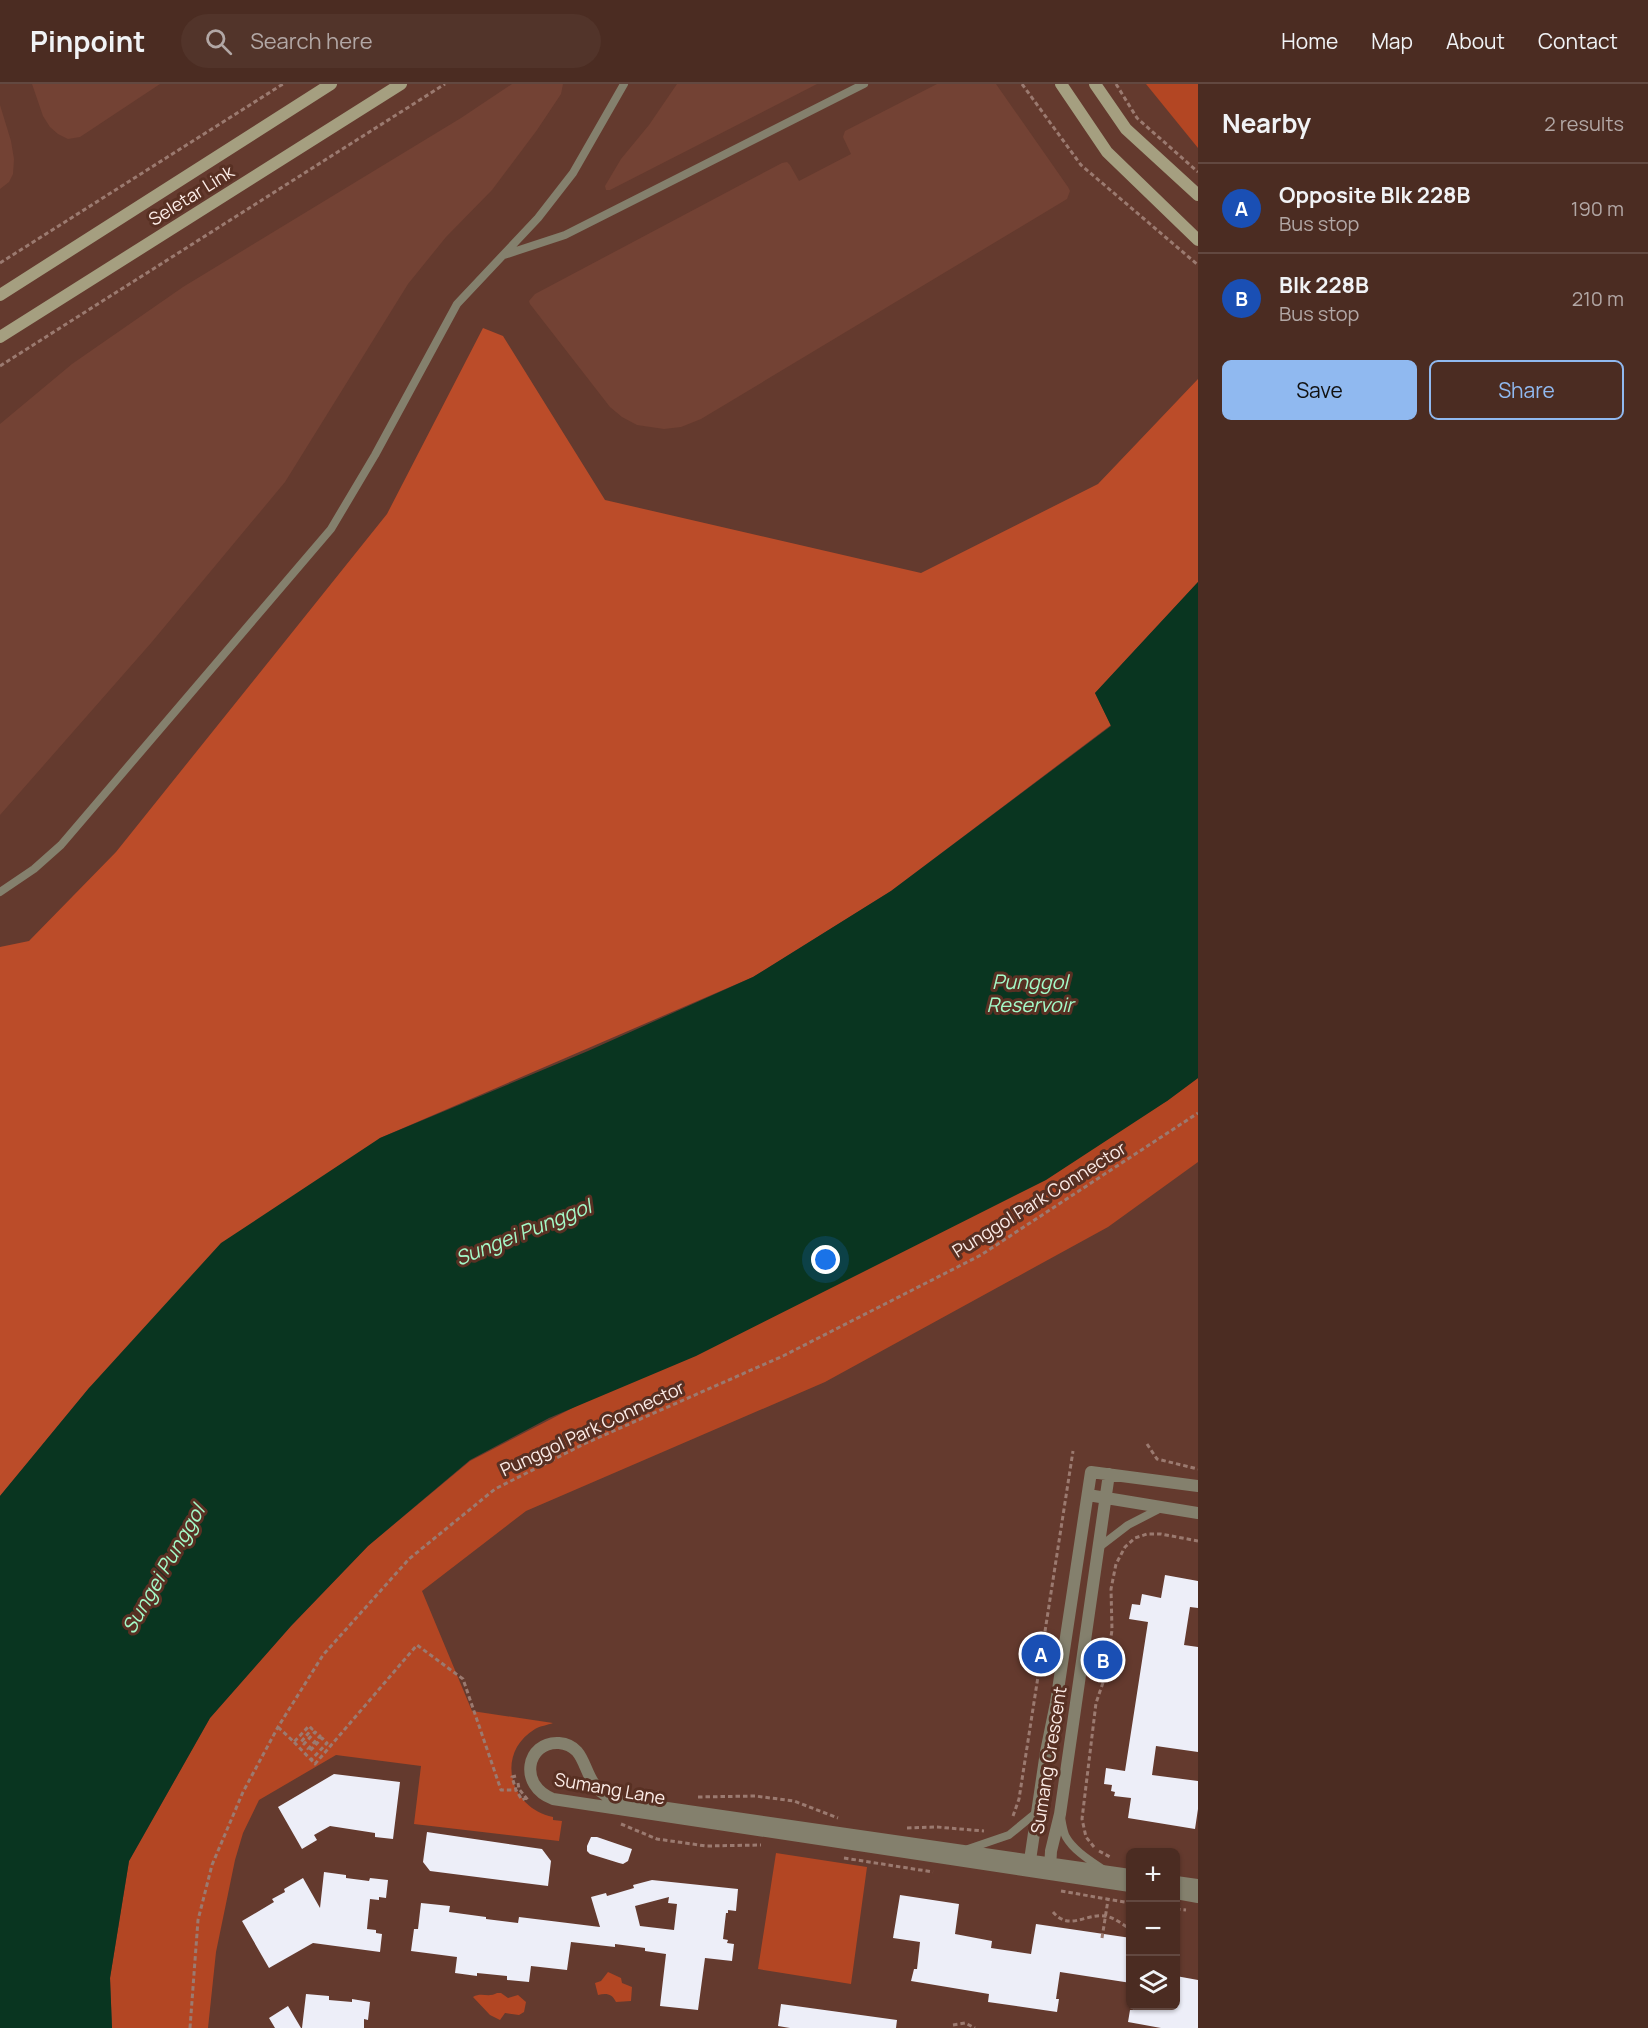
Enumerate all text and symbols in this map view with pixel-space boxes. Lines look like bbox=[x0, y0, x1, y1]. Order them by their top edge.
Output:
search box bbox=[181, 14, 601, 68]
text: Pinpoint bbox=[30, 22, 145, 60]
icon: search bbox=[202, 25, 235, 58]
text: Search here bbox=[250, 26, 373, 56]
text: Home bbox=[1281, 27, 1338, 55]
text: Map bbox=[1371, 27, 1413, 55]
text: About bbox=[1446, 27, 1505, 55]
text: Contact bbox=[1538, 27, 1618, 55]
text: Nearby bbox=[1222, 105, 1311, 141]
text: 2 results bbox=[1544, 110, 1624, 137]
street label: Seletar Link bbox=[144, 159, 239, 231]
text: Opposite Blk 228B bbox=[1279, 180, 1470, 210]
text: A bbox=[1235, 195, 1248, 222]
text: 190 m bbox=[1571, 195, 1624, 222]
text: Bus stop bbox=[1279, 210, 1359, 237]
text: Blk 228B bbox=[1279, 270, 1369, 300]
text: B bbox=[1235, 285, 1248, 312]
text: 210 m bbox=[1572, 285, 1624, 312]
text: Bus stop bbox=[1279, 300, 1359, 327]
button: Save bbox=[1222, 360, 1417, 420]
button: Share bbox=[1429, 360, 1624, 420]
water label: Punggol Reservoir bbox=[986, 968, 1076, 1018]
street label: Punggol Park Connector bbox=[947, 1135, 1131, 1262]
water label: Sungei Punggol bbox=[451, 1192, 597, 1272]
your location bbox=[811, 1245, 840, 1274]
street label: Punggol Park Connector bbox=[496, 1374, 689, 1481]
water label: Sungei Punggol bbox=[115, 1498, 212, 1638]
pin: A bbox=[1022, 1632, 1060, 1676]
pin: B bbox=[1084, 1638, 1122, 1682]
street label: Sumang Crescent bbox=[1024, 1685, 1072, 1835]
street label: Sumang Lane bbox=[553, 1766, 667, 1810]
map controls bbox=[1126, 1848, 1180, 2010]
button: + bbox=[1126, 1848, 1180, 1902]
button: − bbox=[1126, 1902, 1180, 1956]
button: layers bbox=[1126, 1956, 1180, 2010]

